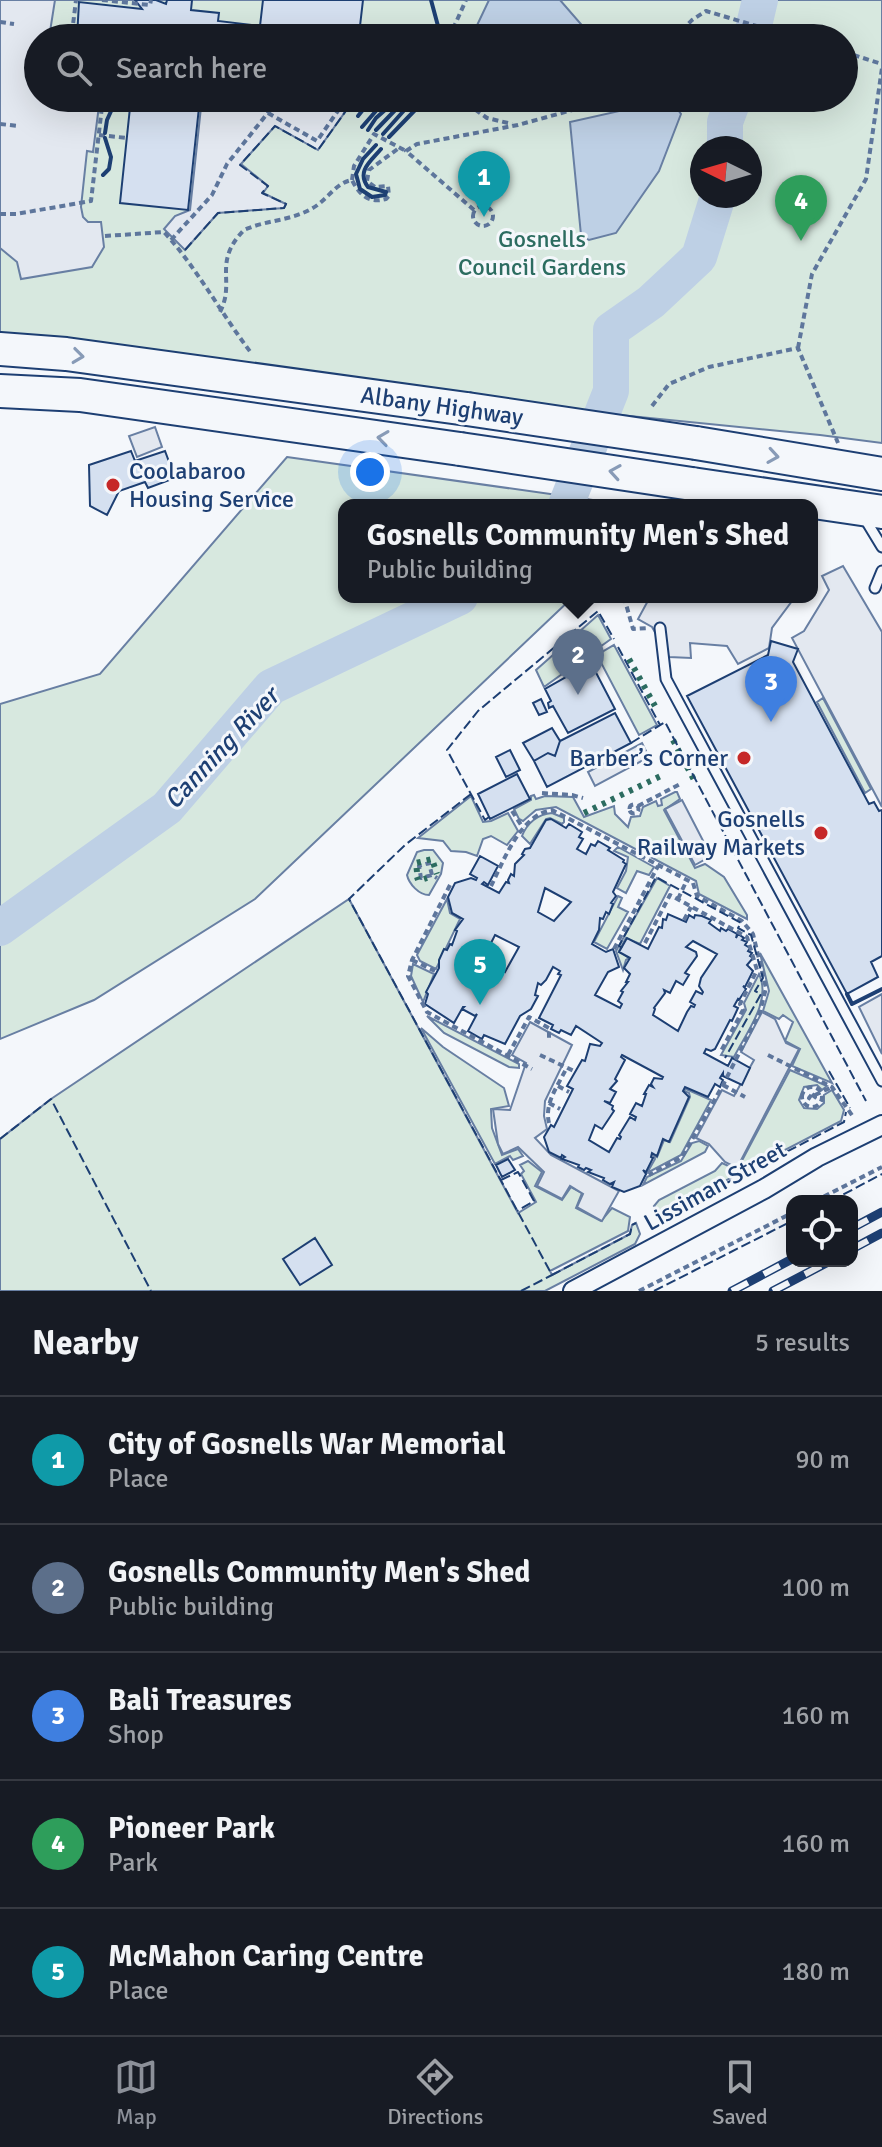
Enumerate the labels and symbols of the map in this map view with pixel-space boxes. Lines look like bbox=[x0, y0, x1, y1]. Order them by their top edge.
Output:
north arrow bbox=[690, 136, 762, 208]
pin: 1 bbox=[458, 151, 510, 217]
pin: 4 bbox=[775, 175, 827, 241]
park label: Gosnells Council Gardens bbox=[458, 224, 626, 282]
one-way arrow bbox=[72, 347, 85, 364]
street label: Albany Highway bbox=[359, 380, 525, 432]
one-way arrow bbox=[376, 430, 390, 447]
one-way arrow bbox=[766, 447, 780, 464]
your location bbox=[350, 452, 390, 492]
place label: Coolabaroo Housing Service bbox=[129, 456, 294, 514]
one-way arrow bbox=[608, 464, 622, 481]
marker: Coolabaroo Housing Service bbox=[104, 476, 122, 494]
pin: 2 bbox=[552, 629, 604, 695]
pin: 3 bbox=[745, 656, 797, 722]
water label: Canning River bbox=[157, 679, 288, 816]
place label: Barber’s Corner bbox=[569, 743, 728, 773]
marker: Barber’s Corner bbox=[735, 749, 753, 767]
place label: Gosnells Railway Markets bbox=[637, 804, 805, 862]
marker: Gosnells Railway Markets bbox=[812, 824, 830, 842]
pin: 5 bbox=[454, 939, 506, 1005]
street label: Lissiman Street bbox=[638, 1134, 792, 1238]

